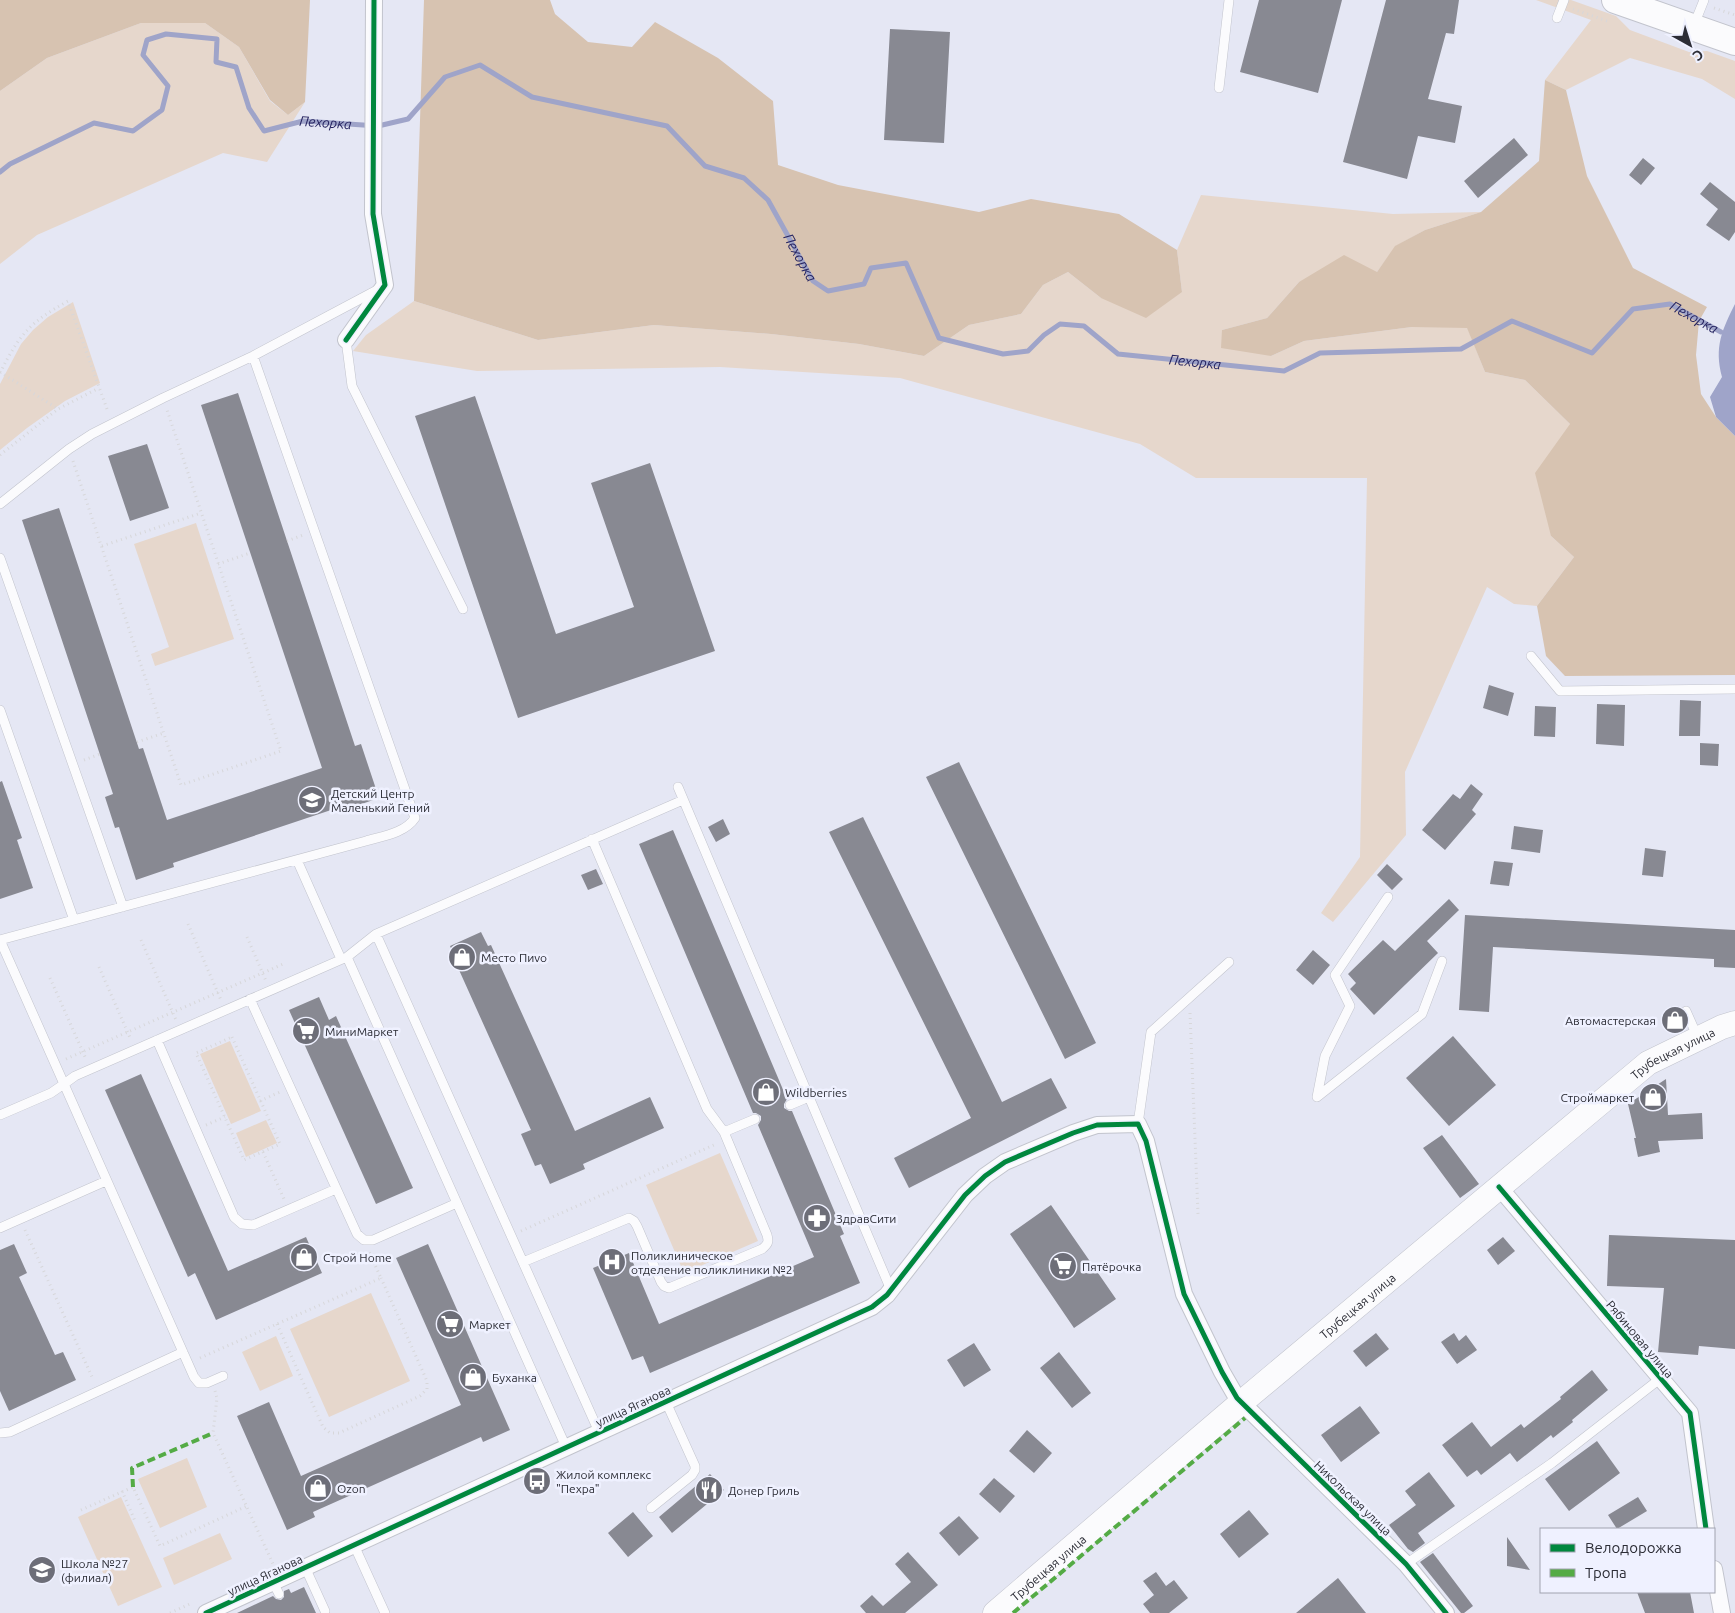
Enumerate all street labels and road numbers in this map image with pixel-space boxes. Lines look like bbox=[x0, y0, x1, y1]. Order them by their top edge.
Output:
street label: Трубецкая улица bbox=[1628, 1025, 1717, 1081]
street label: Трубецкая улица bbox=[1317, 1271, 1398, 1341]
street label: Рябиновая улица bbox=[1604, 1298, 1676, 1380]
street label: улица Яганова bbox=[594, 1383, 672, 1429]
street label: Никольская улица bbox=[1312, 1458, 1394, 1538]
street label: Трубецкая улица bbox=[1008, 1532, 1088, 1603]
street label: улица Яганова bbox=[226, 1552, 304, 1598]

